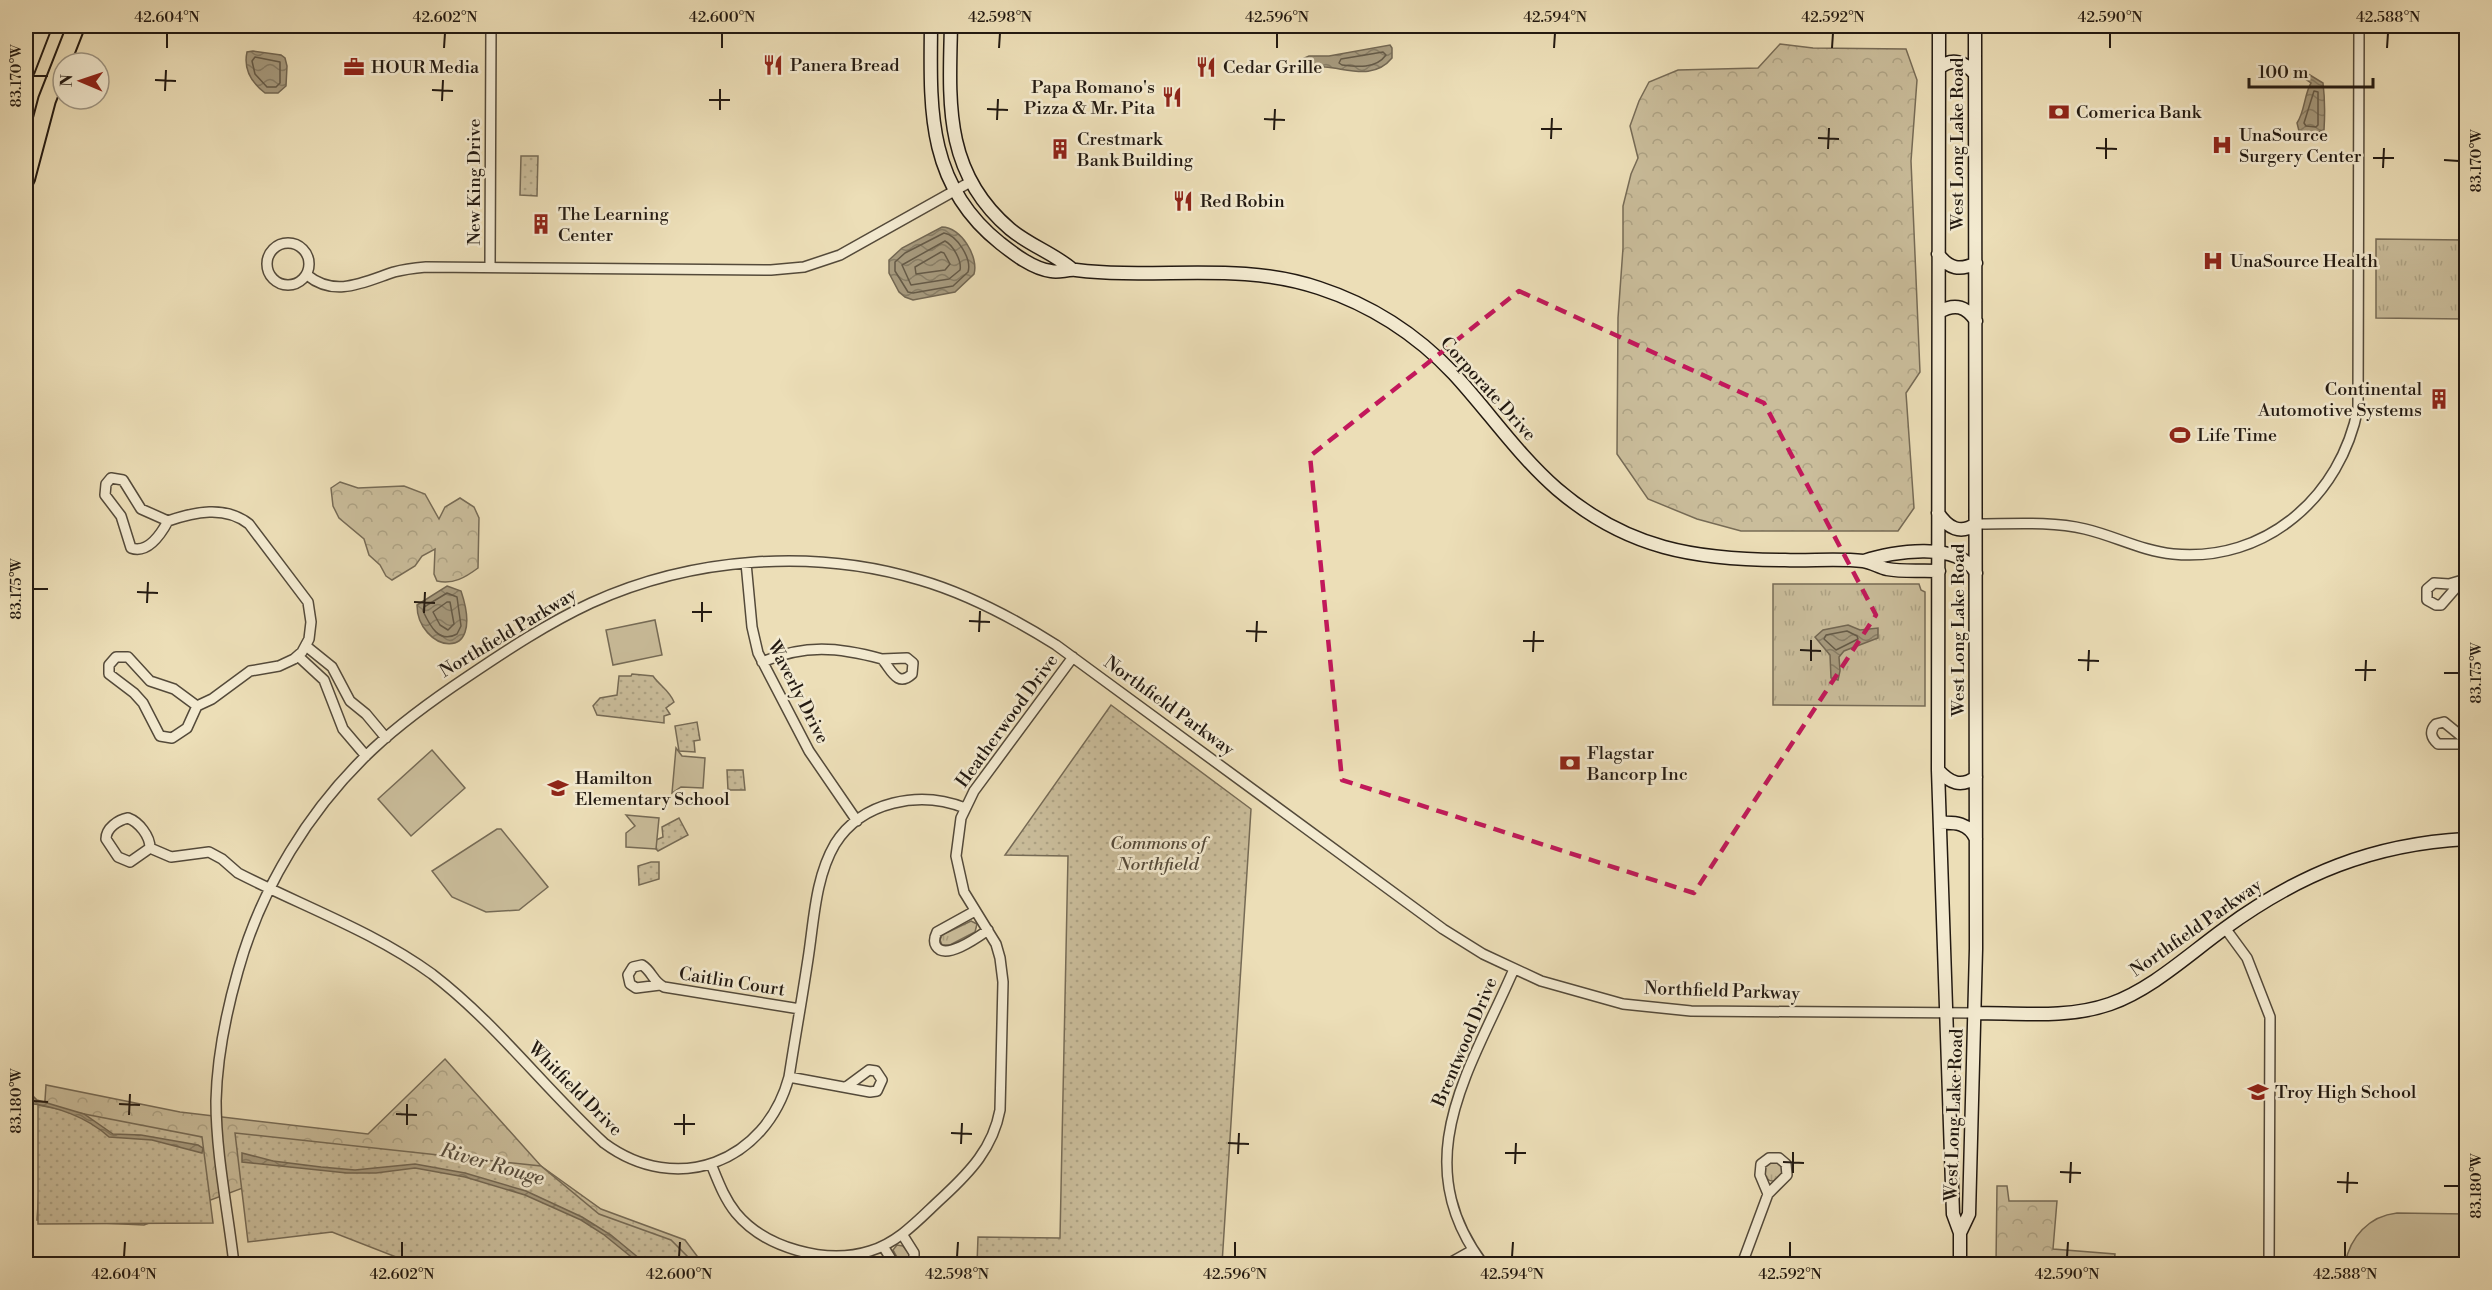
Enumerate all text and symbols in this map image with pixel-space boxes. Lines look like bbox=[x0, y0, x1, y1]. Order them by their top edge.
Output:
text: 42.604°N bbox=[134, 8, 200, 27]
text: 42.602°N bbox=[413, 8, 477, 27]
text: 42.600°N bbox=[689, 8, 755, 27]
text: 42.598°N bbox=[968, 8, 1032, 27]
text: 42.596°N bbox=[1245, 8, 1309, 27]
text: 42.594°N bbox=[1523, 8, 1587, 27]
text: 42.592°N bbox=[1801, 8, 1865, 27]
text: 42.590°N bbox=[2078, 8, 2142, 27]
text: 42.588°N bbox=[2356, 8, 2420, 27]
text: 83.170°W bbox=[7, 44, 26, 108]
north arrow bbox=[51, 51, 111, 111]
scale bar bbox=[2249, 51, 2374, 89]
restaurant icon: Panera Bread bbox=[761, 53, 785, 77]
place label: Panera Bread bbox=[790, 54, 900, 77]
office icon: HOUR Media bbox=[342, 55, 366, 79]
restaurant icon: Cedar Grille bbox=[1194, 55, 1218, 79]
place label: HOUR Media bbox=[371, 56, 480, 79]
place label: Cedar Grille bbox=[1223, 56, 1322, 79]
street label: West Long Lake Road bbox=[1946, 57, 1969, 231]
text: 100 m bbox=[2258, 61, 2309, 84]
text: N bbox=[57, 73, 77, 87]
place label: Papa Romano's Pizza & Mr. Pita bbox=[1024, 76, 1156, 120]
restaurant icon: Papa Romano's Pizza & Mr. Pita bbox=[1160, 85, 1184, 109]
bank icon: Comerica Bank bbox=[2047, 100, 2071, 124]
place label: Comerica Bank bbox=[2076, 101, 2203, 124]
street label: New King Drive bbox=[463, 119, 486, 245]
place label: UnaSource Surgery Center bbox=[2239, 124, 2362, 168]
place label: Crestmark Bank Building bbox=[1076, 128, 1194, 172]
text: 83.170°W bbox=[2467, 129, 2486, 193]
hospital icon: UnaSource Surgery Center bbox=[2210, 133, 2234, 157]
building icon: Crestmark Bank Building bbox=[1048, 137, 1072, 161]
restaurant icon: Red Robin bbox=[1171, 189, 1195, 213]
place label: Red Robin bbox=[1200, 190, 1285, 213]
place label: The Learning Center bbox=[558, 203, 669, 247]
building icon: The Learning Center bbox=[529, 212, 553, 236]
hospital icon: UnaSource Health bbox=[2201, 249, 2225, 273]
place label: UnaSource Health bbox=[2230, 250, 2378, 273]
street label: Corporate Drive bbox=[1435, 332, 1541, 446]
place label: Continental Automotive Systems bbox=[2257, 378, 2423, 422]
building icon: Continental Automotive Systems bbox=[2427, 387, 2451, 411]
sports icon: Life Time bbox=[2168, 423, 2192, 447]
place label: Life Time bbox=[2197, 424, 2277, 447]
street label: West Long Lake Road bbox=[1947, 543, 1970, 717]
text: 83.175°W bbox=[7, 558, 26, 620]
street label: Northfield Parkway bbox=[435, 583, 581, 683]
street label: Waverly Drive bbox=[762, 636, 834, 748]
text: 83.175°W bbox=[2467, 642, 2486, 704]
street label: Heatherwood Drive bbox=[951, 650, 1063, 792]
street label: Northfield Parkway bbox=[1099, 651, 1239, 761]
place label: Flagstar Bancorp Inc bbox=[1586, 742, 1688, 786]
bank icon: Flagstar Bancorp Inc bbox=[1558, 751, 1582, 775]
place label: Hamilton Elementary School bbox=[575, 767, 730, 811]
school or university icon: Hamilton Elementary School bbox=[546, 776, 570, 800]
park label: Commons of Northfield bbox=[1110, 832, 1210, 876]
street label: Northfield Parkway bbox=[2126, 874, 2267, 982]
street label: Caitlin Court bbox=[677, 962, 787, 1002]
street label: Brentwood Drive bbox=[1427, 974, 1503, 1111]
street label: Northfield Parkway bbox=[1644, 977, 1801, 1005]
street label: West Long Lake Road bbox=[1939, 1027, 1969, 1203]
street label: Whitfield Drive bbox=[522, 1036, 627, 1141]
text: 83.180°W bbox=[7, 1068, 26, 1134]
school or university icon: Troy High School bbox=[2246, 1080, 2270, 1104]
place label: Troy High School bbox=[2275, 1081, 2417, 1104]
water label: River Rouge bbox=[436, 1138, 548, 1192]
text: 83.180°W bbox=[2467, 1153, 2486, 1219]
text: 42.604°N bbox=[91, 1265, 157, 1284]
text: 42.602°N bbox=[370, 1265, 434, 1284]
text: 42.600°N bbox=[646, 1265, 712, 1284]
text: 42.598°N bbox=[925, 1265, 989, 1284]
text: 42.596°N bbox=[1203, 1265, 1267, 1284]
text: 42.594°N bbox=[1480, 1265, 1544, 1284]
text: 42.592°N bbox=[1758, 1265, 1822, 1284]
text: 42.590°N bbox=[2035, 1265, 2099, 1284]
text: 42.588°N bbox=[2313, 1265, 2377, 1284]

